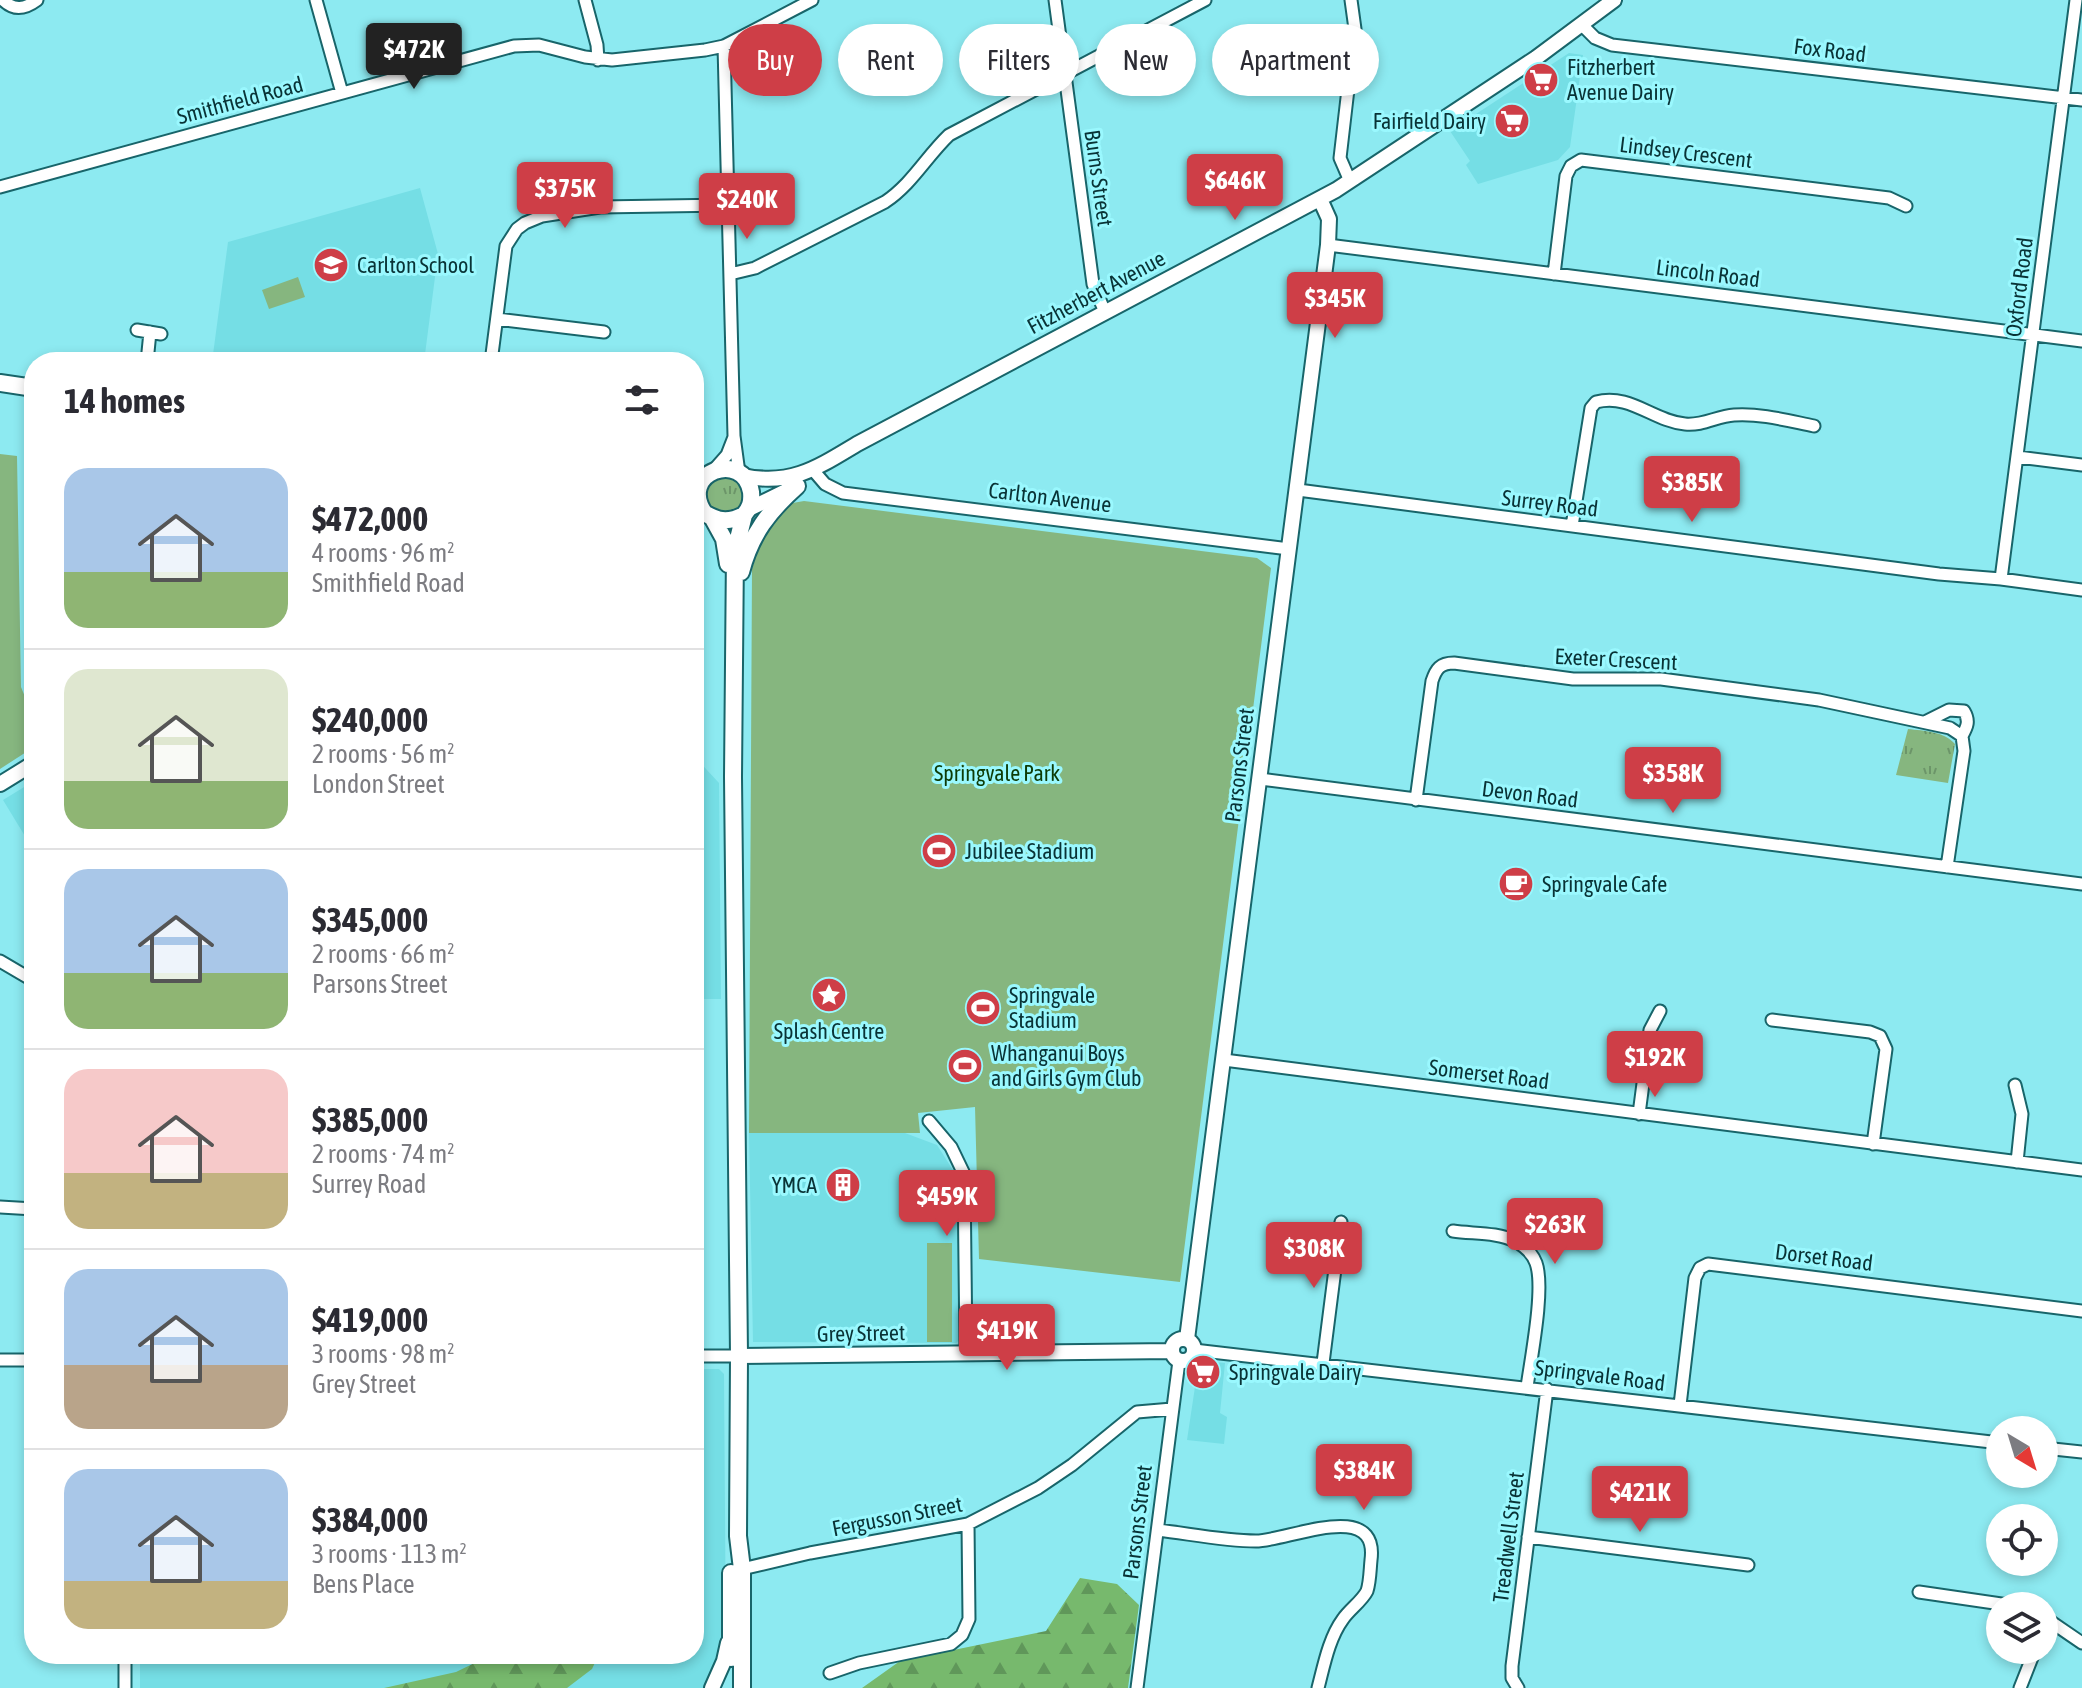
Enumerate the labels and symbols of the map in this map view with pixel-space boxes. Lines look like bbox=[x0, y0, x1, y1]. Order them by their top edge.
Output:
pin: $472K bbox=[358, 23, 470, 91]
street label: Fox Road bbox=[1792, 33, 1868, 67]
place label: Fitzherbert Avenue Dairy bbox=[1567, 54, 1674, 105]
supermarket icon: Fitzherbert Avenue Dairy bbox=[1522, 61, 1560, 99]
street label: Smithfield Road bbox=[174, 71, 306, 129]
supermarket icon: Fairfield Dairy bbox=[1493, 102, 1531, 140]
place label: Fairfield Dairy bbox=[1373, 108, 1486, 134]
street label: Burns Street bbox=[1079, 128, 1119, 228]
street label: Lindsey Crescent bbox=[1618, 131, 1754, 173]
pin: $646K bbox=[1179, 154, 1291, 222]
pin: $375K bbox=[509, 162, 621, 230]
pin: $240K bbox=[691, 173, 803, 241]
street label: Oxford Road bbox=[2000, 236, 2038, 338]
street label: Fitzherbert Avenue bbox=[1023, 245, 1169, 339]
school or university icon: Carlton School bbox=[312, 246, 350, 284]
place label: Carlton School bbox=[357, 252, 474, 278]
street label: Lincoln Road bbox=[1655, 254, 1761, 292]
pin: $345K bbox=[1279, 272, 1391, 340]
pin: $385K bbox=[1636, 456, 1748, 524]
street label: Carlton Avenue bbox=[987, 477, 1113, 517]
street label: Surrey Road bbox=[1500, 484, 1600, 522]
street label: Exeter Crescent bbox=[1554, 643, 1678, 675]
street label: Parsons Street bbox=[1219, 706, 1259, 824]
pin: $358K bbox=[1617, 747, 1729, 815]
park label: Springvale Park bbox=[934, 760, 1060, 786]
street label: Devon Road bbox=[1480, 775, 1580, 813]
sports icon: Jubilee Stadium bbox=[920, 832, 958, 870]
place label: Jubilee Stadium bbox=[965, 838, 1094, 864]
cafe icon: Springvale Cafe bbox=[1497, 865, 1535, 903]
place label: Springvale Cafe bbox=[1542, 871, 1667, 897]
place icon: Splash Centre bbox=[810, 976, 848, 1014]
place label: Springvale Stadium bbox=[1009, 982, 1095, 1033]
sports icon: Springvale Stadium bbox=[964, 989, 1002, 1027]
place label: Splash Centre bbox=[774, 1018, 884, 1044]
pin: $192K bbox=[1599, 1031, 1711, 1099]
place label: Whanganui Boys and Girls Gym Club bbox=[991, 1040, 1142, 1091]
sports icon: Whanganui Boys and Girls Gym Club bbox=[946, 1047, 984, 1085]
street label: Somerset Road bbox=[1427, 1054, 1551, 1094]
building icon: YMCA bbox=[824, 1166, 862, 1204]
pin: $459K bbox=[891, 1170, 1003, 1238]
place label: YMCA bbox=[772, 1172, 817, 1198]
pin: $263K bbox=[1499, 1198, 1611, 1266]
pin: $308K bbox=[1258, 1222, 1370, 1290]
street label: Dorset Road bbox=[1774, 1238, 1874, 1276]
pin: $419K bbox=[951, 1304, 1063, 1372]
street label: Grey Street bbox=[817, 1319, 905, 1347]
supermarket icon: Springvale Dairy bbox=[1184, 1353, 1222, 1391]
street label: Springvale Road bbox=[1533, 1354, 1667, 1396]
place label: Springvale Dairy bbox=[1229, 1359, 1361, 1385]
north arrow bbox=[1986, 1416, 2058, 1488]
pin: $384K bbox=[1308, 1444, 1420, 1512]
street label: Parsons Street bbox=[1117, 1463, 1157, 1581]
pin: $421K bbox=[1584, 1466, 1696, 1534]
street label: Treadwell Street bbox=[1487, 1470, 1529, 1604]
street label: Fergusson Street bbox=[830, 1491, 964, 1541]

